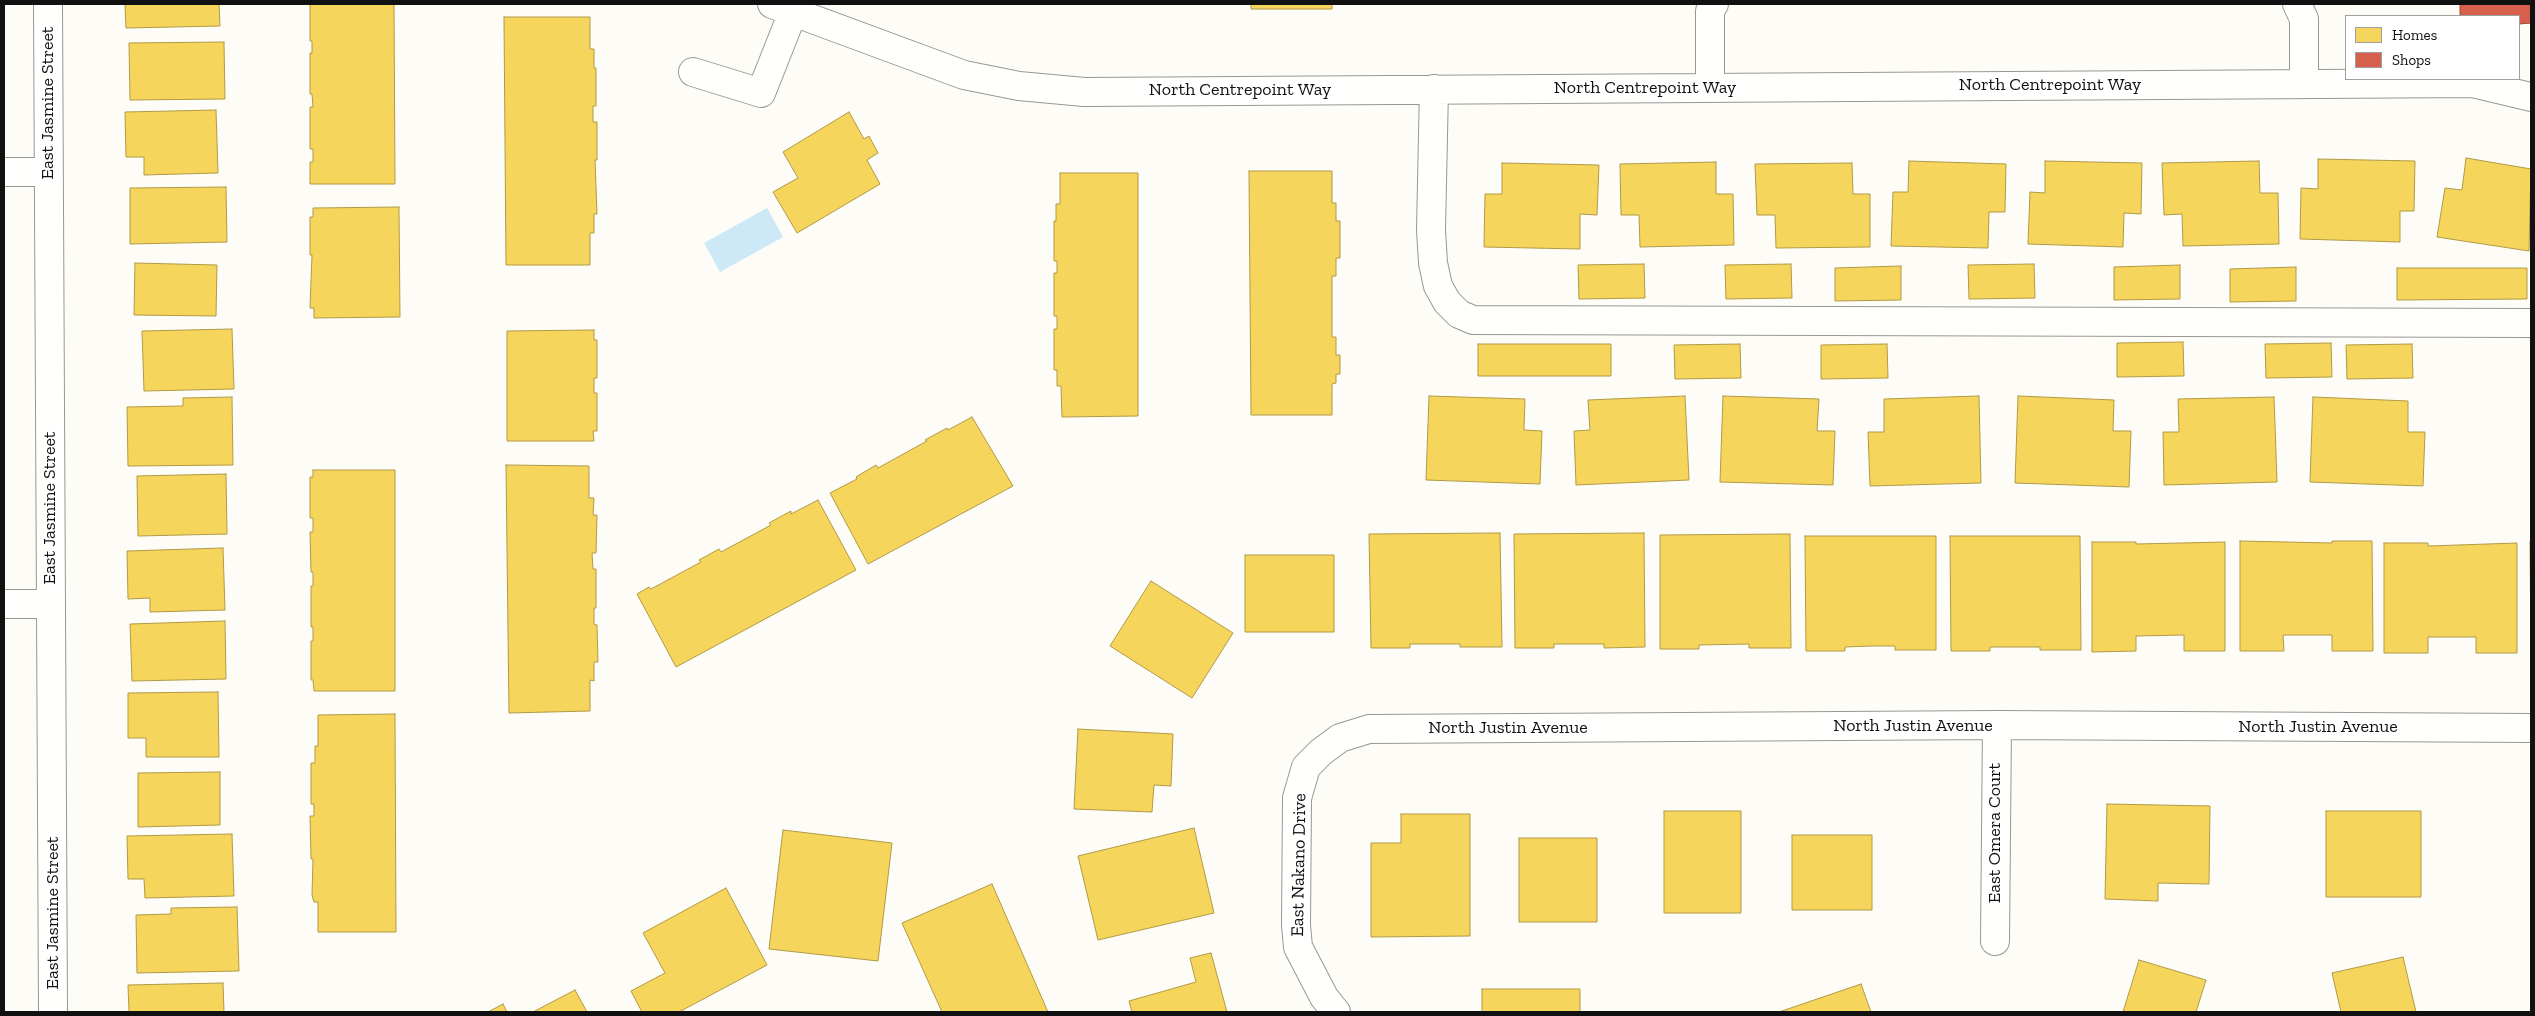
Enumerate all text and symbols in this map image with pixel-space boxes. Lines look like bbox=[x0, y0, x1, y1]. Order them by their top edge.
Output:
legend bbox=[2345, 15, 2520, 80]
street label: East Jasmine Street bbox=[37, 26, 59, 180]
text: Homes bbox=[2392, 26, 2437, 44]
text: Shops bbox=[2392, 51, 2431, 69]
street label: North Centrepoint Way bbox=[1959, 74, 2141, 96]
street label: North Centrepoint Way bbox=[1554, 77, 1736, 99]
street label: North Centrepoint Way bbox=[1149, 79, 1331, 101]
street label: East Jasmine Street bbox=[39, 431, 61, 585]
street label: North Justin Avenue bbox=[1833, 715, 1993, 737]
street label: North Justin Avenue bbox=[2238, 716, 2398, 738]
street label: North Justin Avenue bbox=[1428, 717, 1588, 739]
street label: East Omera Court bbox=[1984, 763, 2006, 903]
street label: East Nakano Drive bbox=[1287, 793, 1311, 937]
street label: East Jasmine Street bbox=[42, 836, 64, 990]

